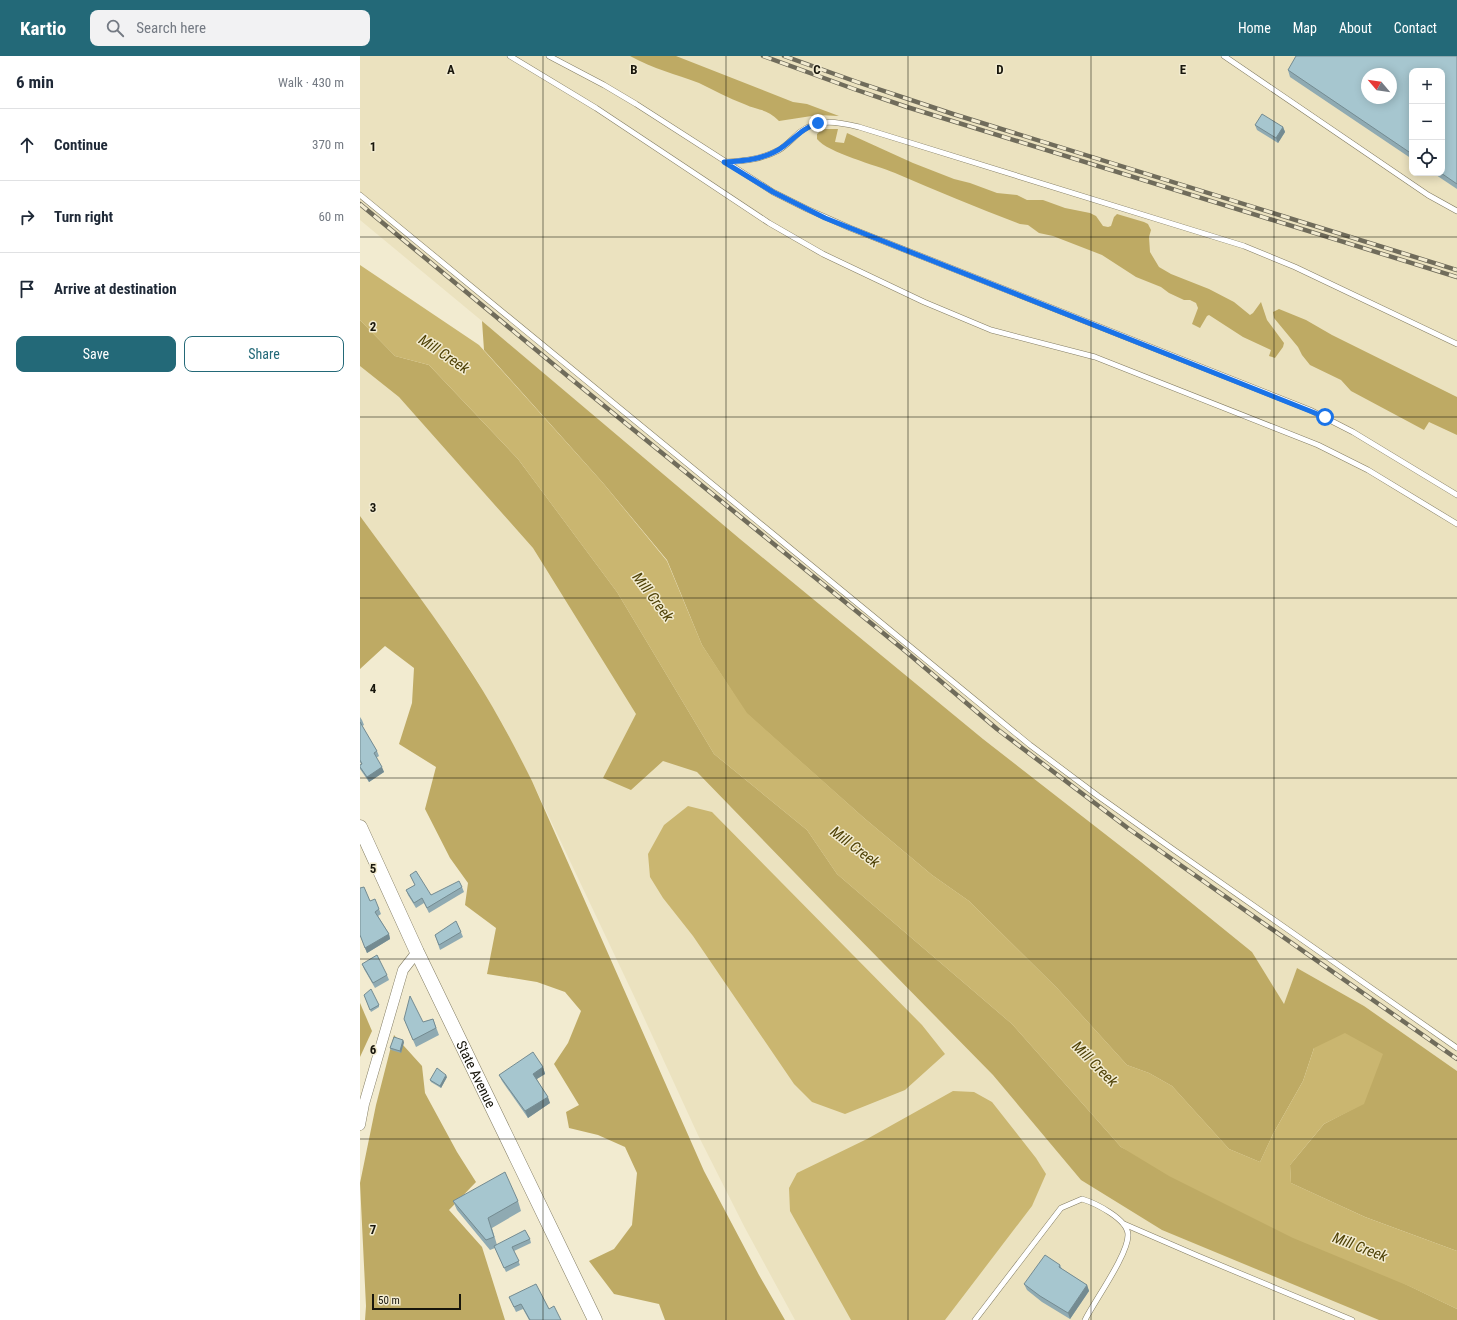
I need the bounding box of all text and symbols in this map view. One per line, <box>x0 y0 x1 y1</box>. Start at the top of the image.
search box <box>90 10 370 46</box>
text: Kartio <box>20 17 66 40</box>
icon: search <box>104 17 126 39</box>
text: Search here <box>136 19 206 37</box>
text: Home <box>1238 20 1271 36</box>
text: Map <box>1293 20 1317 36</box>
text: About <box>1339 20 1372 36</box>
text: Contact <box>1394 20 1437 36</box>
text: A <box>447 62 455 77</box>
text: B <box>630 62 638 77</box>
text: C <box>813 62 821 77</box>
text: D <box>996 62 1004 77</box>
text: E <box>1180 62 1187 77</box>
north arrow <box>1361 68 1397 104</box>
map controls <box>1409 68 1445 176</box>
button: + <box>1409 68 1445 104</box>
text: 6 min <box>16 72 54 92</box>
text: Walk · 430 m <box>278 75 344 90</box>
button: − <box>1409 104 1445 140</box>
route end <box>809 114 827 132</box>
icon: ahead <box>16 134 38 156</box>
text: Continue <box>54 136 108 154</box>
text: 370 m <box>312 137 344 152</box>
text: 1 <box>370 139 376 154</box>
button: locate <box>1409 140 1445 176</box>
icon: right <box>16 206 38 228</box>
text: Turn right <box>54 208 113 226</box>
text: 60 m <box>318 209 344 224</box>
icon: arrive <box>16 278 38 300</box>
text: Arrive at destination <box>54 280 177 298</box>
text: 2 <box>370 319 377 334</box>
water label: Mill Creek <box>415 331 473 378</box>
button: Save <box>16 336 176 372</box>
button: Share <box>184 336 344 372</box>
route start <box>1316 408 1334 426</box>
text: 3 <box>370 500 376 515</box>
water label: Mill Creek <box>629 569 678 626</box>
text: 4 <box>370 681 377 696</box>
water label: Mill Creek <box>827 823 884 872</box>
text: 5 <box>370 861 377 876</box>
water label: Mill Creek <box>1068 1037 1122 1091</box>
street label: State Avenue <box>453 1038 499 1111</box>
text: 6 <box>370 1042 377 1057</box>
text: 7 <box>370 1222 377 1237</box>
water label: Mill Creek <box>1330 1228 1390 1266</box>
scale bar <box>372 1292 461 1311</box>
text: 50 m <box>378 1294 400 1307</box>

